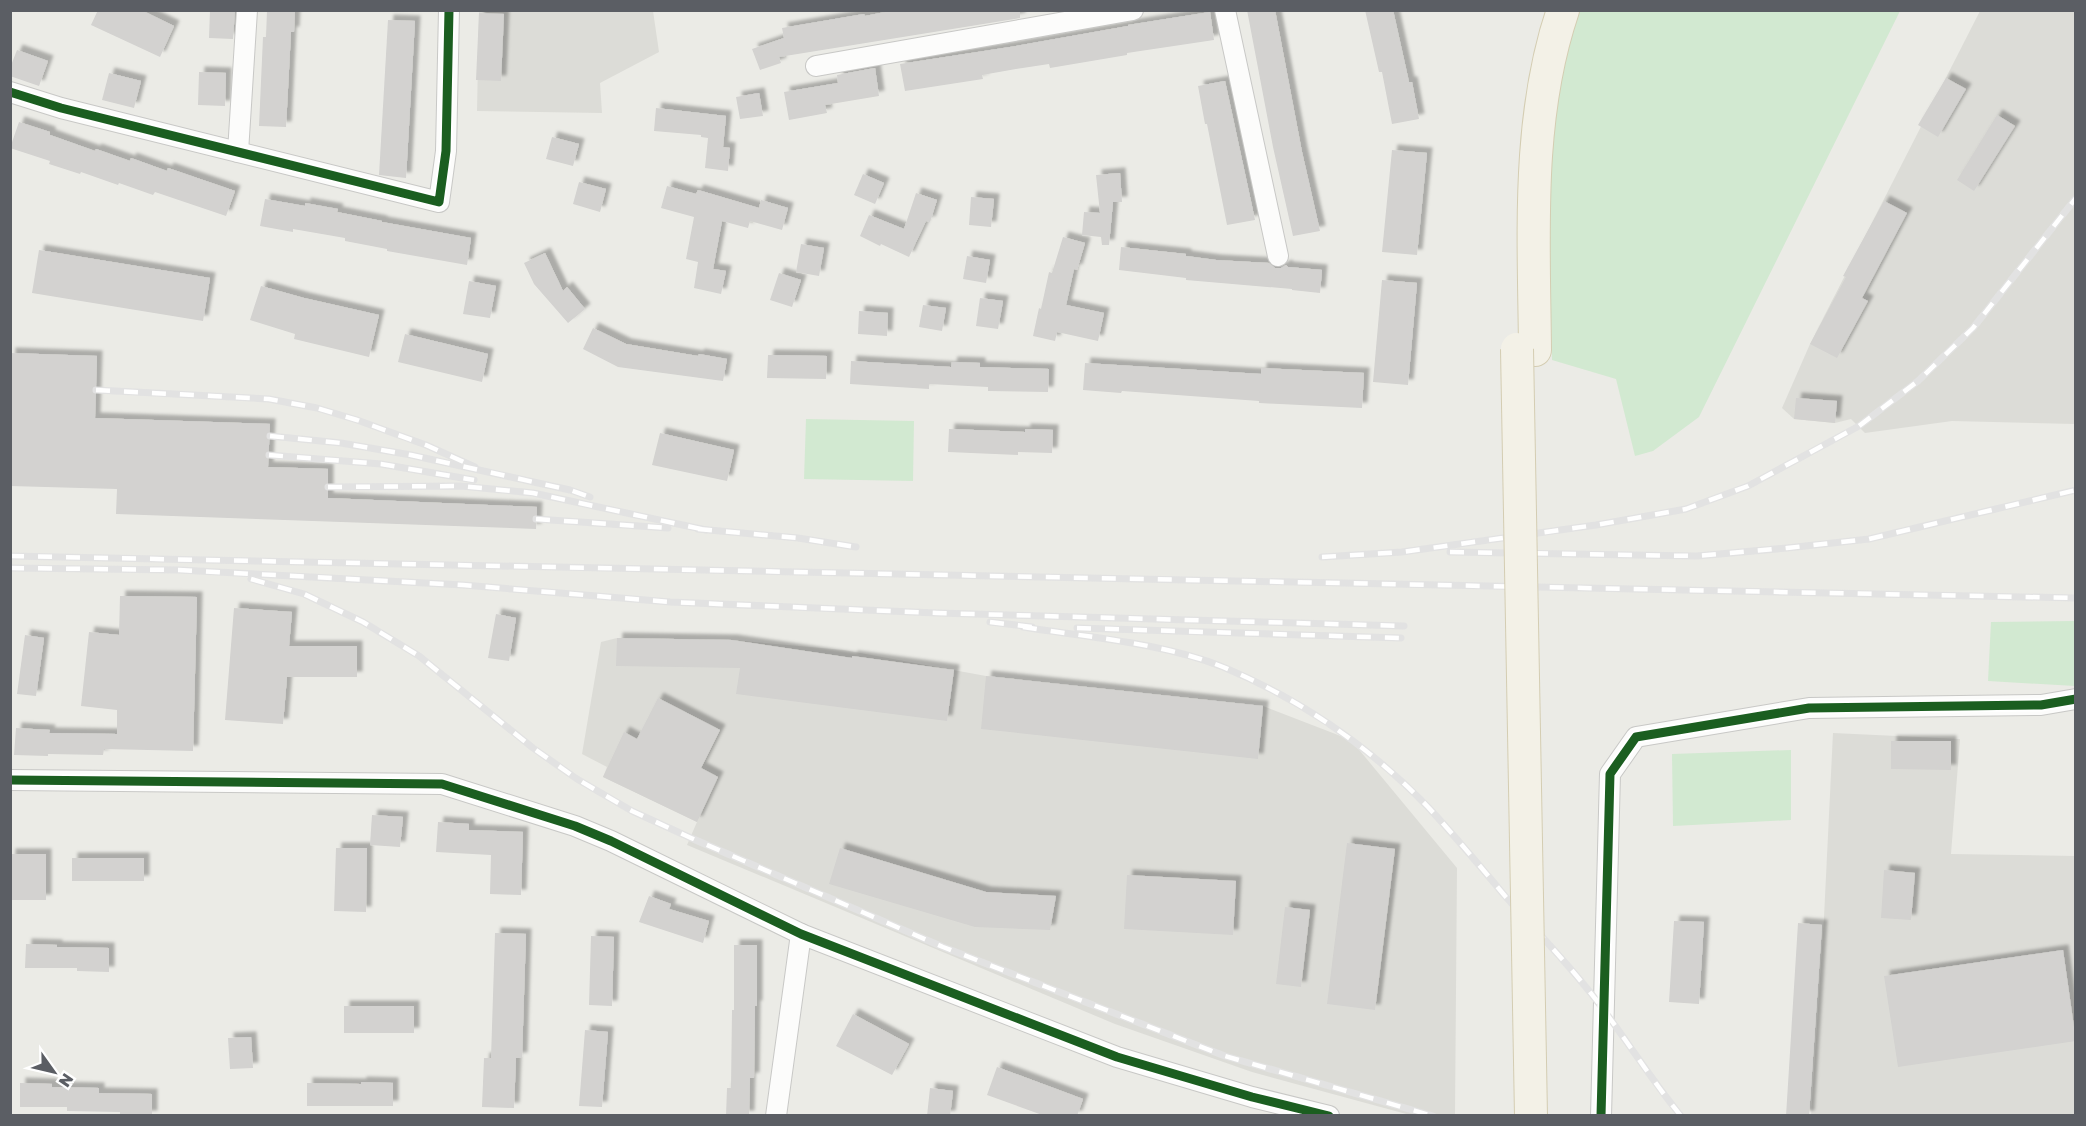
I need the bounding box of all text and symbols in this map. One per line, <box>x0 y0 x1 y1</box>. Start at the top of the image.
north arrow <box>24 1042 84 1102</box>
text: N <box>55 1070 78 1091</box>

